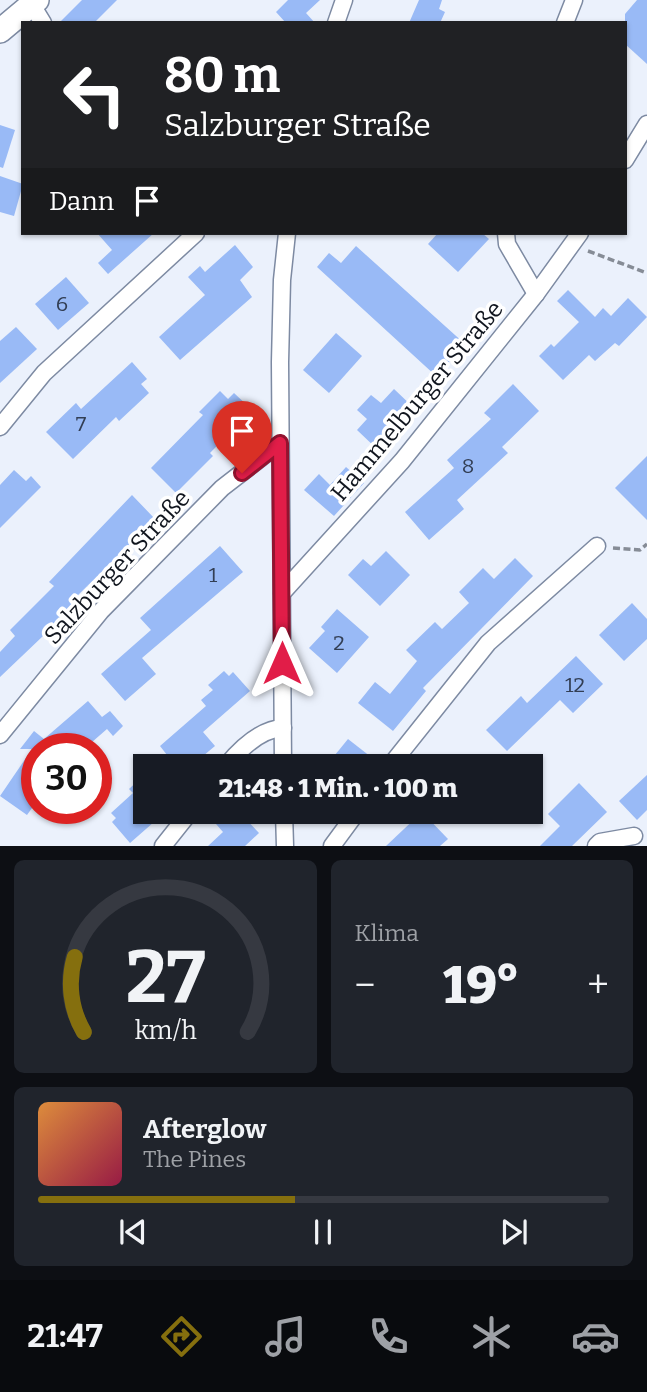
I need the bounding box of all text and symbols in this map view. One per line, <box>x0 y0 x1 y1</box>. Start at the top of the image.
text: 80 m <box>164 46 280 105</box>
icon: left <box>49 49 140 140</box>
text: Salzburger Straße <box>164 106 431 144</box>
icon: arrive <box>128 182 166 220</box>
text: Dann <box>49 186 114 217</box>
house number: 6 <box>56 291 68 317</box>
street label: Hammelburger Straße <box>325 295 509 507</box>
pin <box>212 401 272 473</box>
house number: 7 <box>76 411 87 437</box>
icon: arrive <box>223 412 261 450</box>
house number: 8 <box>462 453 474 479</box>
street label: Salzburger Straße <box>39 484 195 650</box>
house number: 1 <box>209 562 218 588</box>
position arrow <box>245 626 319 700</box>
house number: 2 <box>333 630 345 656</box>
house number: 12 <box>565 672 585 698</box>
speed limit sign: 30 <box>21 733 112 824</box>
text: 21:48 · 1 Min. · 100 m <box>218 773 458 804</box>
text: Klima <box>355 919 419 947</box>
text: 27 <box>125 935 205 1022</box>
text: 19° <box>443 954 520 1017</box>
text: − <box>355 962 375 1008</box>
text: + <box>587 962 609 1008</box>
text: km/h <box>134 1016 197 1046</box>
text: Afterglow <box>143 1114 266 1145</box>
text: The Pines <box>143 1145 246 1173</box>
icon: previous <box>114 1213 152 1251</box>
icon: pause <box>304 1213 342 1251</box>
icon: next <box>495 1213 533 1251</box>
icon: directions <box>157 1312 206 1361</box>
icon: music <box>261 1312 310 1361</box>
icon: phone <box>364 1312 413 1361</box>
icon: climate <box>467 1312 516 1361</box>
icon: car <box>571 1312 620 1361</box>
text: 21:47 <box>27 1317 103 1355</box>

